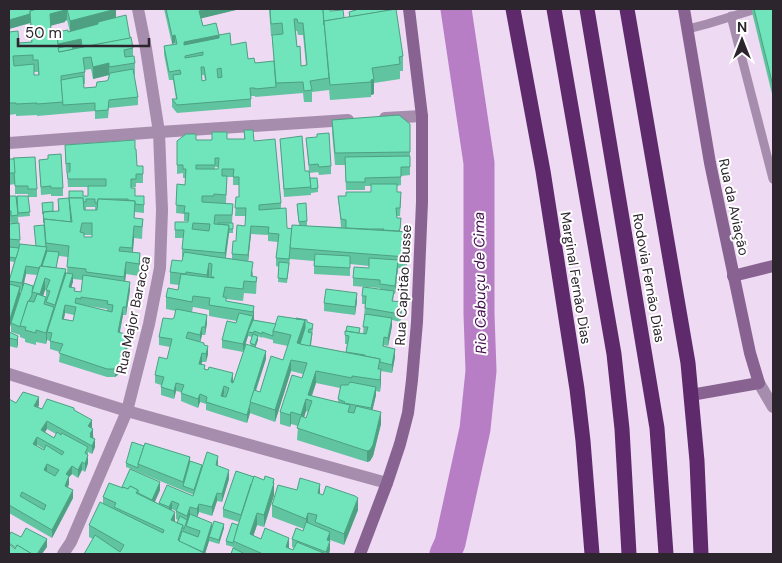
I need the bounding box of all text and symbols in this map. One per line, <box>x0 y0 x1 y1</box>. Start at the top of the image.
scale bar <box>18 15 149 47</box>
north arrow <box>717 15 767 65</box>
text: N <box>737 18 747 36</box>
text: 50 m <box>25 23 62 43</box>
street label: Rua da Aviação <box>715 157 753 257</box>
street label: Marginal Fernão Dias <box>557 211 595 345</box>
water label: Rio Cabuçu de Cima <box>469 212 491 354</box>
street label: Rodovia Fernão Dias <box>629 212 669 344</box>
street label: Rua Capitão Busse <box>391 224 415 346</box>
street label: Rua Major Baracca <box>112 254 154 376</box>

